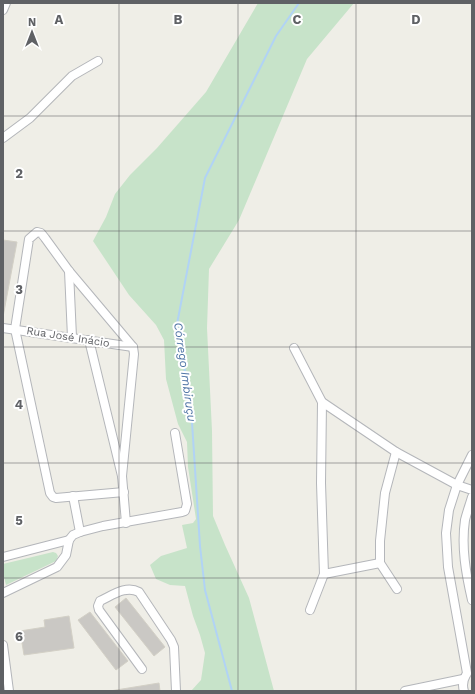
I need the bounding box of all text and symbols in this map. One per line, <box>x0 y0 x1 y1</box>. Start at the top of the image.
north arrow <box>12 12 52 52</box>
text: A <box>55 12 64 27</box>
text: B <box>174 12 183 27</box>
text: C <box>293 12 302 27</box>
text: D <box>411 12 421 27</box>
text: N <box>28 16 36 29</box>
text: 2 <box>15 166 23 181</box>
text: 3 <box>15 282 23 297</box>
water label: Córrego Imbiruçu <box>171 321 199 423</box>
street label: Rua José Inácio <box>26 324 110 350</box>
text: 4 <box>15 397 24 412</box>
text: 5 <box>15 513 23 528</box>
text: 6 <box>15 629 23 644</box>

